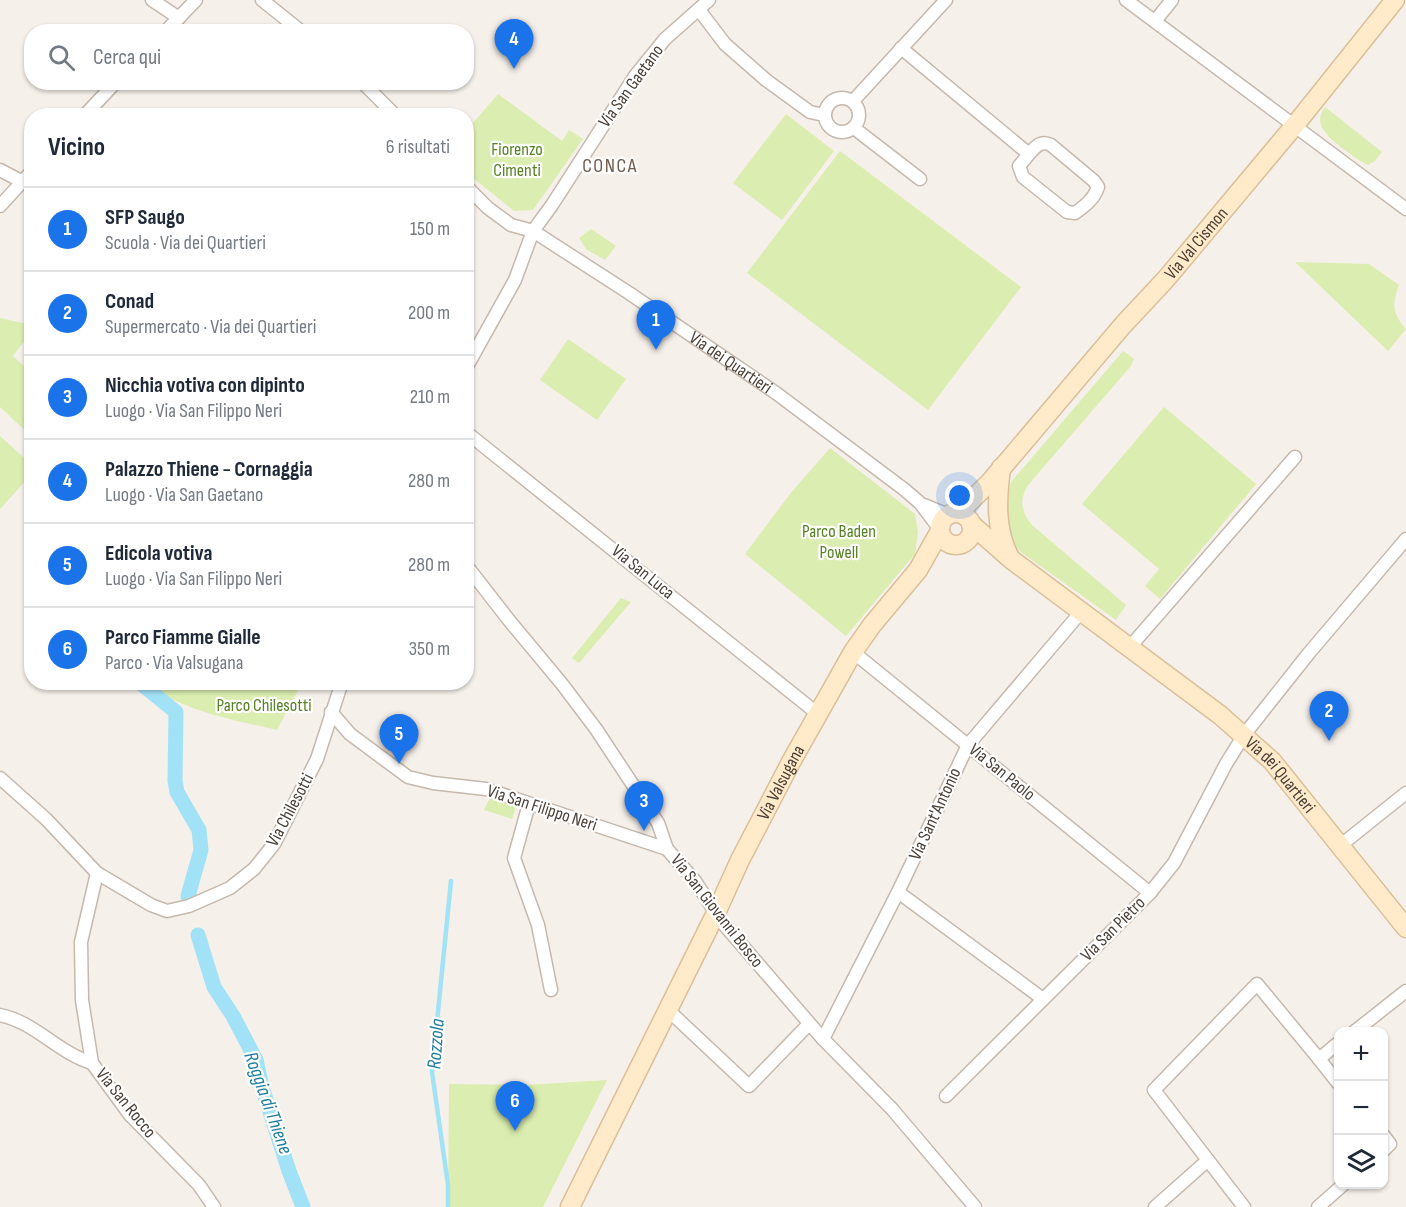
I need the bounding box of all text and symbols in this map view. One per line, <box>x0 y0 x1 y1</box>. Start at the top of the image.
pin: 4 <box>494 20 534 69</box>
search box <box>24 24 474 90</box>
icon: search <box>45 41 78 74</box>
street label: Via San Gaetano <box>594 41 668 131</box>
text: Cerca qui <box>93 44 161 71</box>
text: Vicino <box>48 132 105 163</box>
text: 6 risultati <box>386 135 450 159</box>
park label: Fiorenzo Cimenti <box>491 139 543 181</box>
district label: CONCA <box>582 154 638 178</box>
street label: Via Val Cismon <box>1160 203 1232 283</box>
text: SFP Saugo <box>105 204 185 231</box>
text: 1 <box>64 217 71 241</box>
text: 150 m <box>410 217 450 241</box>
text: Scuola · Via dei Quartieri <box>105 231 266 255</box>
text: Conad <box>105 288 154 315</box>
pin: 1 <box>636 300 676 350</box>
text: 2 <box>63 301 72 325</box>
text: 200 m <box>408 301 450 325</box>
text: Supermercato · Via dei Quartieri <box>105 315 316 339</box>
street label: Via dei Quartieri <box>685 327 776 398</box>
text: Nicchia votiva con dipinto <box>105 372 305 399</box>
text: 3 <box>63 385 72 409</box>
text: 210 m <box>410 385 450 409</box>
text: Luogo · Via San Filippo Neri <box>105 399 282 423</box>
text: Palazzo Thiene - Cornaggia <box>105 456 313 483</box>
text: 4 <box>63 469 72 493</box>
text: 280 m <box>408 469 450 493</box>
your location <box>945 481 974 510</box>
text: Luogo · Via San Gaetano <box>105 483 263 507</box>
park label: Parco Baden Powell <box>802 521 876 563</box>
text: Edicola votiva <box>105 540 212 567</box>
street label: Via San Luca <box>607 540 679 604</box>
text: 5 <box>63 553 72 577</box>
text: 280 m <box>408 553 450 577</box>
text: Luogo · Via San Filippo Neri <box>105 567 282 591</box>
text: Parco Fiamme Gialle <box>105 624 261 651</box>
text: 6 <box>63 637 72 661</box>
text: 350 m <box>409 637 450 661</box>
text: Parco · Via Valsugana <box>105 651 243 675</box>
pin: 2 <box>1310 692 1348 741</box>
park label: Parco Chilesotti <box>216 695 312 716</box>
pin: 5 <box>380 714 418 764</box>
street label: Via dei Quartieri <box>1241 732 1320 817</box>
street label: Via San Paolo <box>965 739 1039 805</box>
street label: Via Valsugana <box>752 741 809 823</box>
street label: Via Sant'Antonio <box>905 765 965 863</box>
street label: Via Chilesotti <box>262 770 318 850</box>
street label: Via San Filippo Neri <box>484 780 600 836</box>
pin: 3 <box>624 782 664 831</box>
street label: Via San Giovanni Bosco <box>666 850 768 972</box>
street label: Via San Pietro <box>1076 892 1150 966</box>
water label: Rozzola <box>422 1018 450 1070</box>
map controls <box>1334 1027 1388 1189</box>
button: + <box>1334 1027 1388 1081</box>
water label: Roggia di Thiene <box>238 1049 298 1157</box>
street label: Via San Rocco <box>91 1064 161 1142</box>
button: − <box>1334 1081 1388 1135</box>
pin: 6 <box>496 1082 534 1131</box>
button: layers <box>1334 1135 1388 1189</box>

